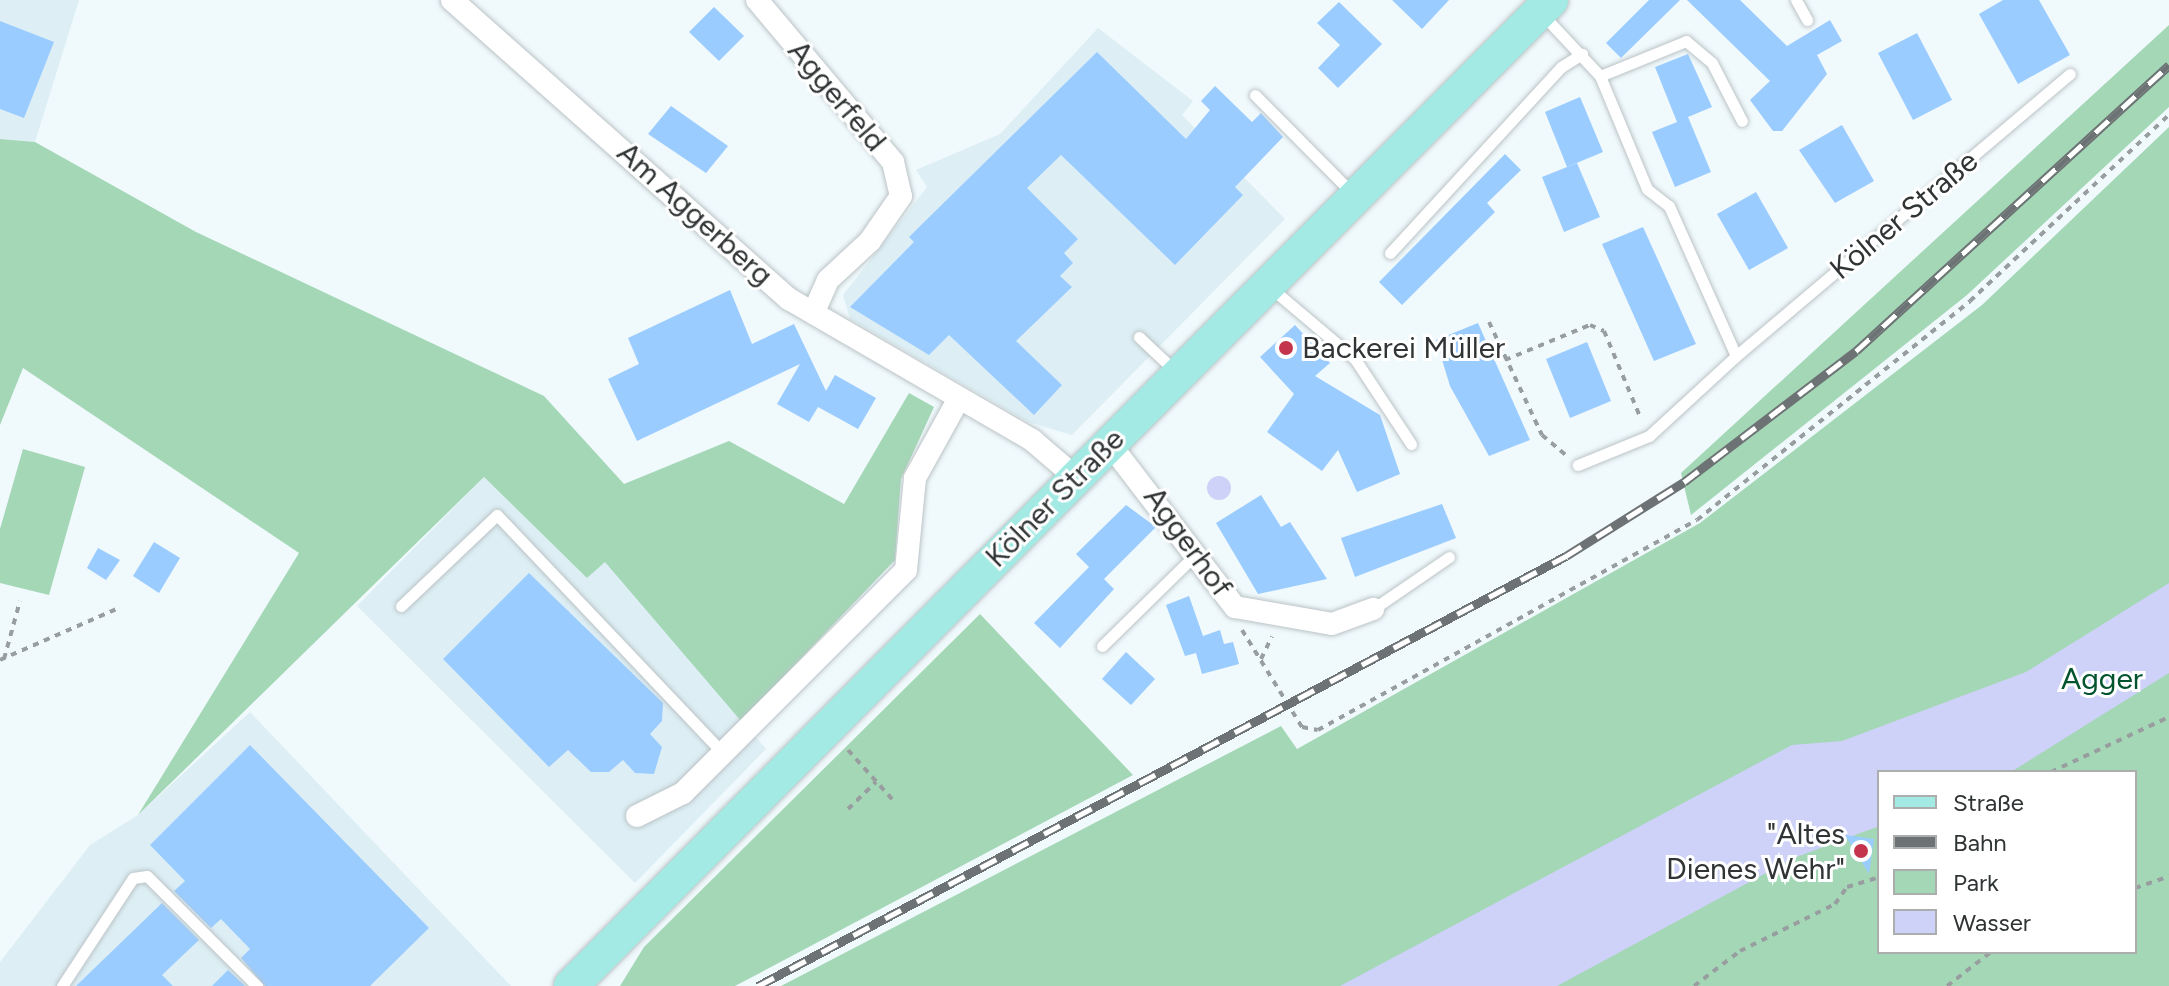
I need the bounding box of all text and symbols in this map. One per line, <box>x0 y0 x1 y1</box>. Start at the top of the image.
street label: Aggerfeld <box>780 33 894 159</box>
street label: Am Aggerberg <box>610 135 780 293</box>
street label: Kölner Straße <box>1823 143 1985 287</box>
place label: Backerei Müller <box>1302 330 1505 366</box>
marker: Backerei Müller <box>1277 339 1295 357</box>
street label: Kölner Straße <box>978 421 1132 575</box>
street label: Aggerhof <box>1136 480 1240 604</box>
park label: Agger <box>2061 661 2143 697</box>
legend <box>1877 770 2137 954</box>
text: Straße <box>1953 788 2024 817</box>
place label: "Altes Dienes Wehr" <box>1666 816 1845 886</box>
text: Bahn <box>1953 828 2007 857</box>
marker: "Altes Dienes Wehr" <box>1852 842 1870 860</box>
text: Park <box>1953 868 1999 897</box>
text: Wasser <box>1953 908 2031 937</box>

